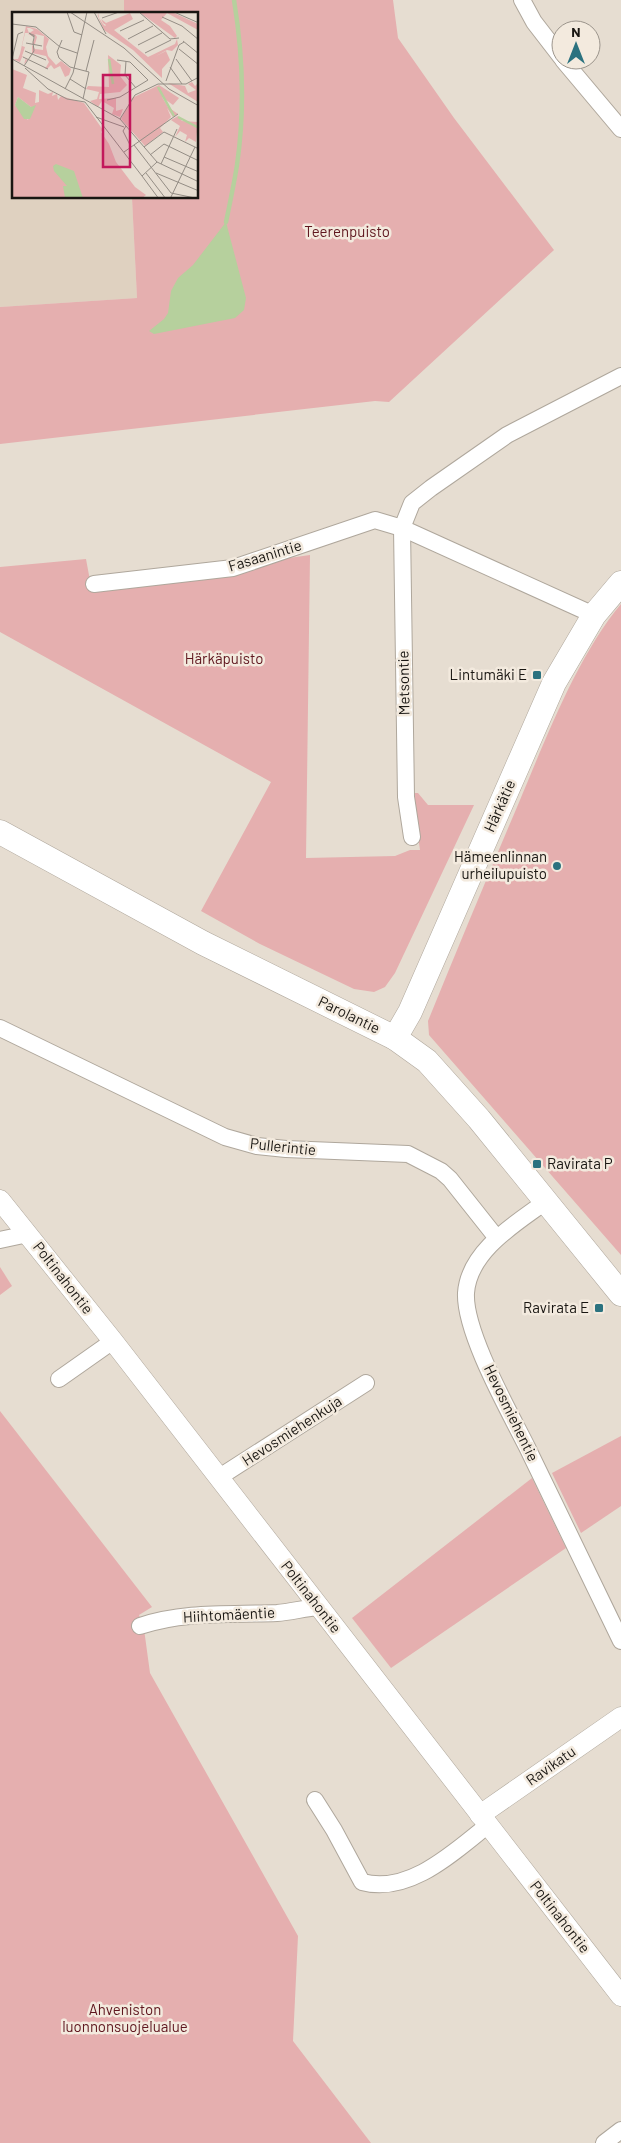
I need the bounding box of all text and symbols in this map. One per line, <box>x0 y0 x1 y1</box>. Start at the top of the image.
inset map <box>12 12 199 199</box>
north arrow <box>551 20 601 70</box>
text: N <box>571 23 581 40</box>
park label: Teerenpuisto <box>304 222 390 240</box>
street label: Fasaanintie <box>226 535 303 575</box>
park label: Härkäpuisto <box>185 649 263 667</box>
street label: Metsontie <box>393 650 413 716</box>
place label: Lintumäki E <box>450 665 527 683</box>
marker: Lintumäki E <box>531 669 543 681</box>
street label: Härkätie <box>480 777 519 834</box>
place label: Hämeenlinnan urheilupuisto <box>454 847 547 882</box>
marker: Hämeenlinnan urheilupuisto <box>551 860 563 872</box>
street label: Parolantie <box>316 991 383 1037</box>
street label: Pullerintie <box>249 1134 317 1158</box>
place label: Ravirata P <box>547 1154 613 1172</box>
marker: Ravirata P <box>531 1158 543 1170</box>
street label: Poltinahontie <box>30 1238 98 1317</box>
place label: Ravirata E <box>523 1298 589 1316</box>
marker: Ravirata E <box>593 1302 605 1314</box>
street label: Hevosmiehentie <box>481 1361 543 1464</box>
street label: Hevosmiehenkuja <box>238 1391 345 1469</box>
street label: Poltinahontie <box>278 1557 346 1636</box>
street label: Hiihtomäentie <box>182 1603 275 1625</box>
street label: Ravikatu <box>522 1742 579 1789</box>
street label: Poltinahontie <box>527 1877 595 1956</box>
park label: Ahveniston luonnonsuojelualue <box>62 2000 188 2035</box>

